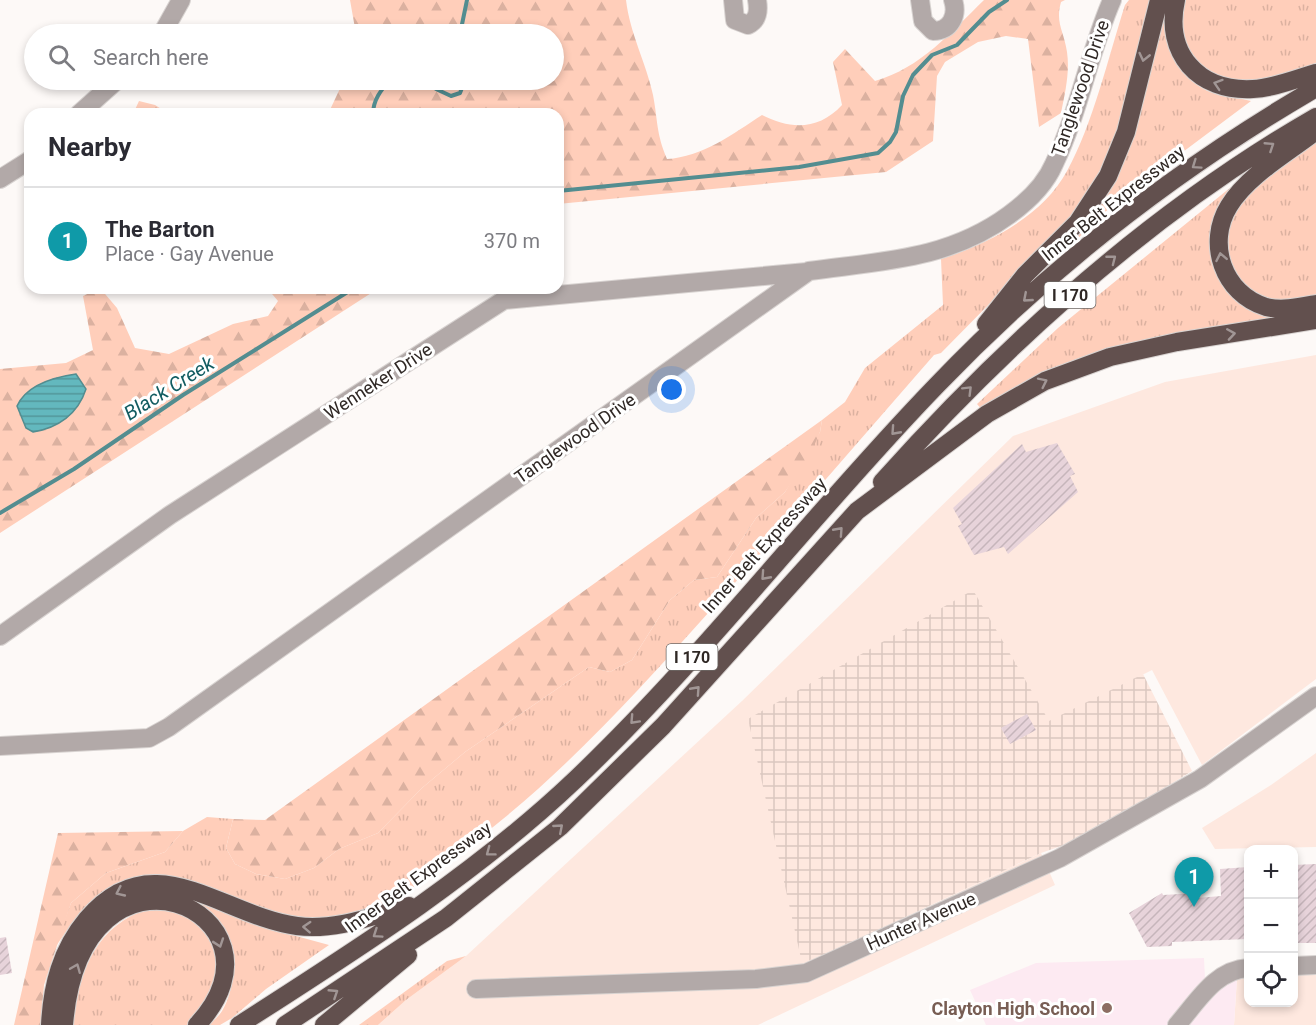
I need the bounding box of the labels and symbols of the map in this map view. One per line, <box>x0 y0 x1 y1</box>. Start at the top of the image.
street label: Tanglewood Drive <box>1047 17 1113 159</box>
one-way arrow <box>1139 51 1152 61</box>
one-way arrow <box>1213 79 1224 91</box>
street label: Inner Belt Expressway <box>1037 140 1189 265</box>
one-way arrow <box>1264 142 1275 153</box>
one-way arrow <box>1192 158 1203 169</box>
one-way arrow <box>1215 252 1228 262</box>
one-way arrow <box>1105 256 1116 267</box>
road number: I 170 <box>1044 282 1096 308</box>
one-way arrow <box>1023 291 1033 302</box>
one-way arrow <box>1226 328 1236 340</box>
street label: Wenneker Drive <box>320 338 436 424</box>
water label: Black Creek <box>120 350 219 425</box>
your location <box>657 375 686 404</box>
one-way arrow <box>1037 378 1048 389</box>
one-way arrow <box>960 387 971 398</box>
street label: Tanglewood Drive <box>511 388 639 488</box>
one-way arrow <box>891 423 902 434</box>
street label: Inner Belt Expressway <box>698 472 831 617</box>
one-way arrow <box>832 527 843 538</box>
one-way arrow <box>761 569 772 580</box>
road number: I 170 <box>666 644 718 670</box>
one-way arrow <box>689 686 700 697</box>
one-way arrow <box>630 713 641 724</box>
street label: Inner Belt Expressway <box>341 817 496 937</box>
one-way arrow <box>552 824 563 835</box>
one-way arrow <box>486 845 497 856</box>
pin: 1 <box>1174 858 1214 907</box>
one-way arrow <box>116 884 127 896</box>
street label: Hunter Avenue <box>863 887 979 955</box>
one-way arrow <box>302 920 311 933</box>
one-way arrow <box>372 927 383 938</box>
one-way arrow <box>211 937 224 948</box>
one-way arrow <box>69 964 81 975</box>
one-way arrow <box>327 989 338 1000</box>
place label: Clayton High School <box>931 998 1095 1019</box>
marker: Clayton High School <box>1100 1001 1114 1015</box>

